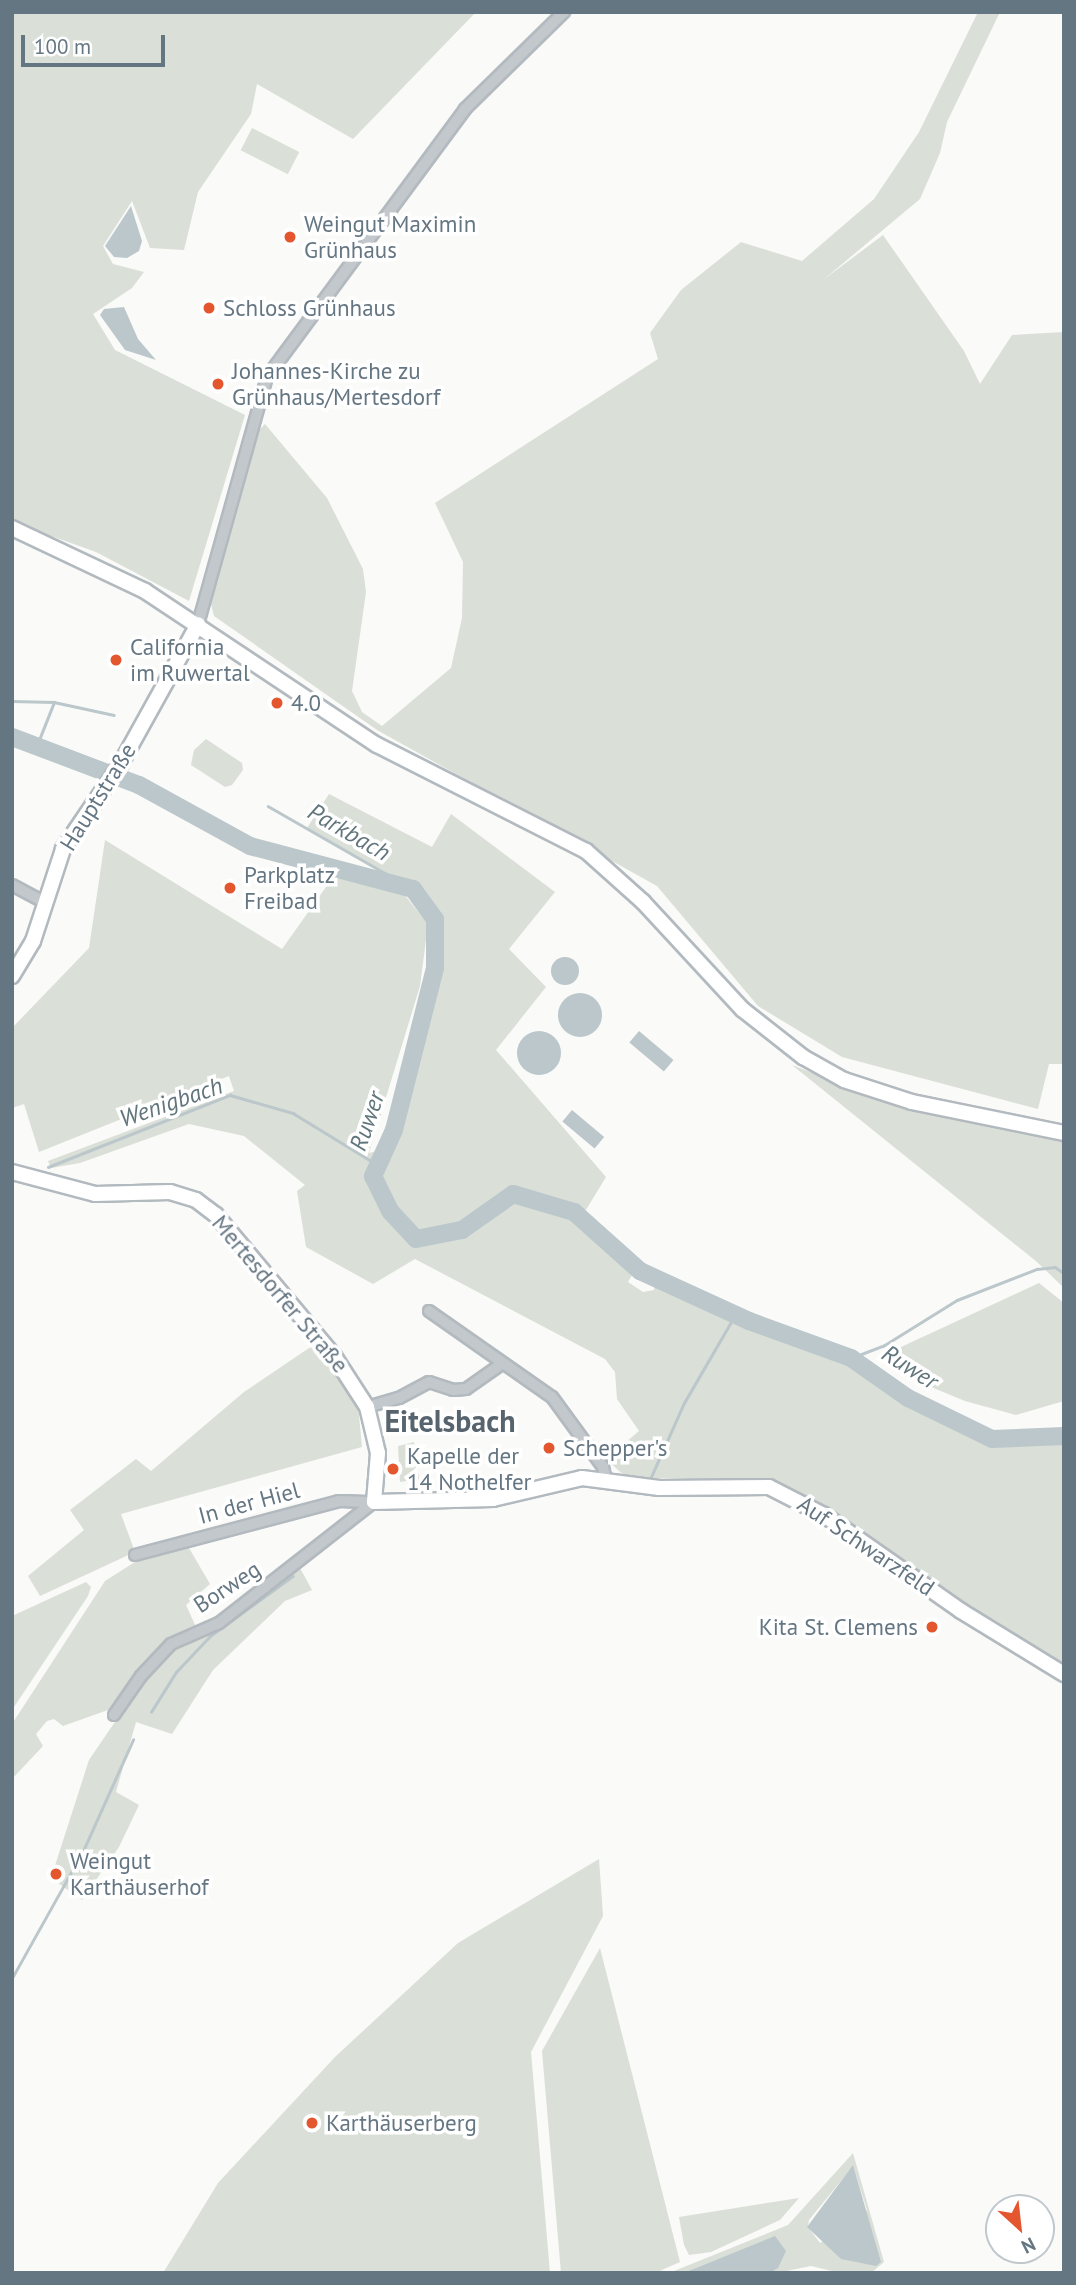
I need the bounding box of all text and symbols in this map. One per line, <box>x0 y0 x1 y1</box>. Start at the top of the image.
scale bar <box>24 21 168 65</box>
text: 100 m <box>34 33 91 60</box>
place label: Weingut Maximin Grünhaus <box>304 210 476 264</box>
marker: Weingut Maximin Grünhaus <box>282 229 298 245</box>
place label: Schloss Grünhaus <box>223 294 396 322</box>
marker: Schloss Grünhaus <box>201 300 217 316</box>
place label: Johannes-Kirche zu Grünhaus/Mertesdorf <box>232 357 440 411</box>
marker: Johannes-Kirche zu Grünhaus/Mertesdorf <box>210 376 226 392</box>
place label: California im Ruwertal <box>130 633 250 687</box>
marker: California im Ruwertal <box>108 652 124 668</box>
place label: 4.0 <box>291 689 321 717</box>
marker: 4.0 <box>269 695 285 711</box>
street label: Hauptstraße <box>54 738 142 856</box>
water label: Parkbach <box>303 797 395 867</box>
place label: Parkplatz Freibad <box>244 861 335 915</box>
marker: Parkplatz Freibad <box>222 880 238 896</box>
water label: Wenigbach <box>116 1071 226 1133</box>
water label: Ruwer <box>343 1088 391 1154</box>
street label: Mertesdorfer Straße <box>206 1210 354 1378</box>
water label: Ruwer <box>877 1339 943 1395</box>
district label: Eitelsbach <box>384 1403 516 1439</box>
place label: Schepper's <box>563 1434 668 1462</box>
marker: Schepper's <box>541 1440 557 1456</box>
place label: Kapelle der 14 Nothelfer <box>407 1442 531 1496</box>
marker: Kapelle der 14 Nothelfer <box>385 1461 401 1477</box>
street label: In der Hiel <box>195 1476 303 1530</box>
street label: Auf Schwarzfeld <box>792 1490 940 1602</box>
street label: Borweg <box>188 1555 266 1619</box>
place label: Kita St. Clemens <box>757 1613 918 1641</box>
marker: Kita St. Clemens <box>924 1619 940 1635</box>
place label: Weingut Karthäuserhof <box>70 1847 209 1901</box>
marker: Weingut Karthäuserhof <box>48 1866 64 1882</box>
place label: Karthäuserberg <box>326 2109 477 2137</box>
marker: Karthäuserberg <box>304 2115 320 2131</box>
north arrow <box>985 2194 1055 2264</box>
text: N <box>1018 2232 1040 2259</box>

